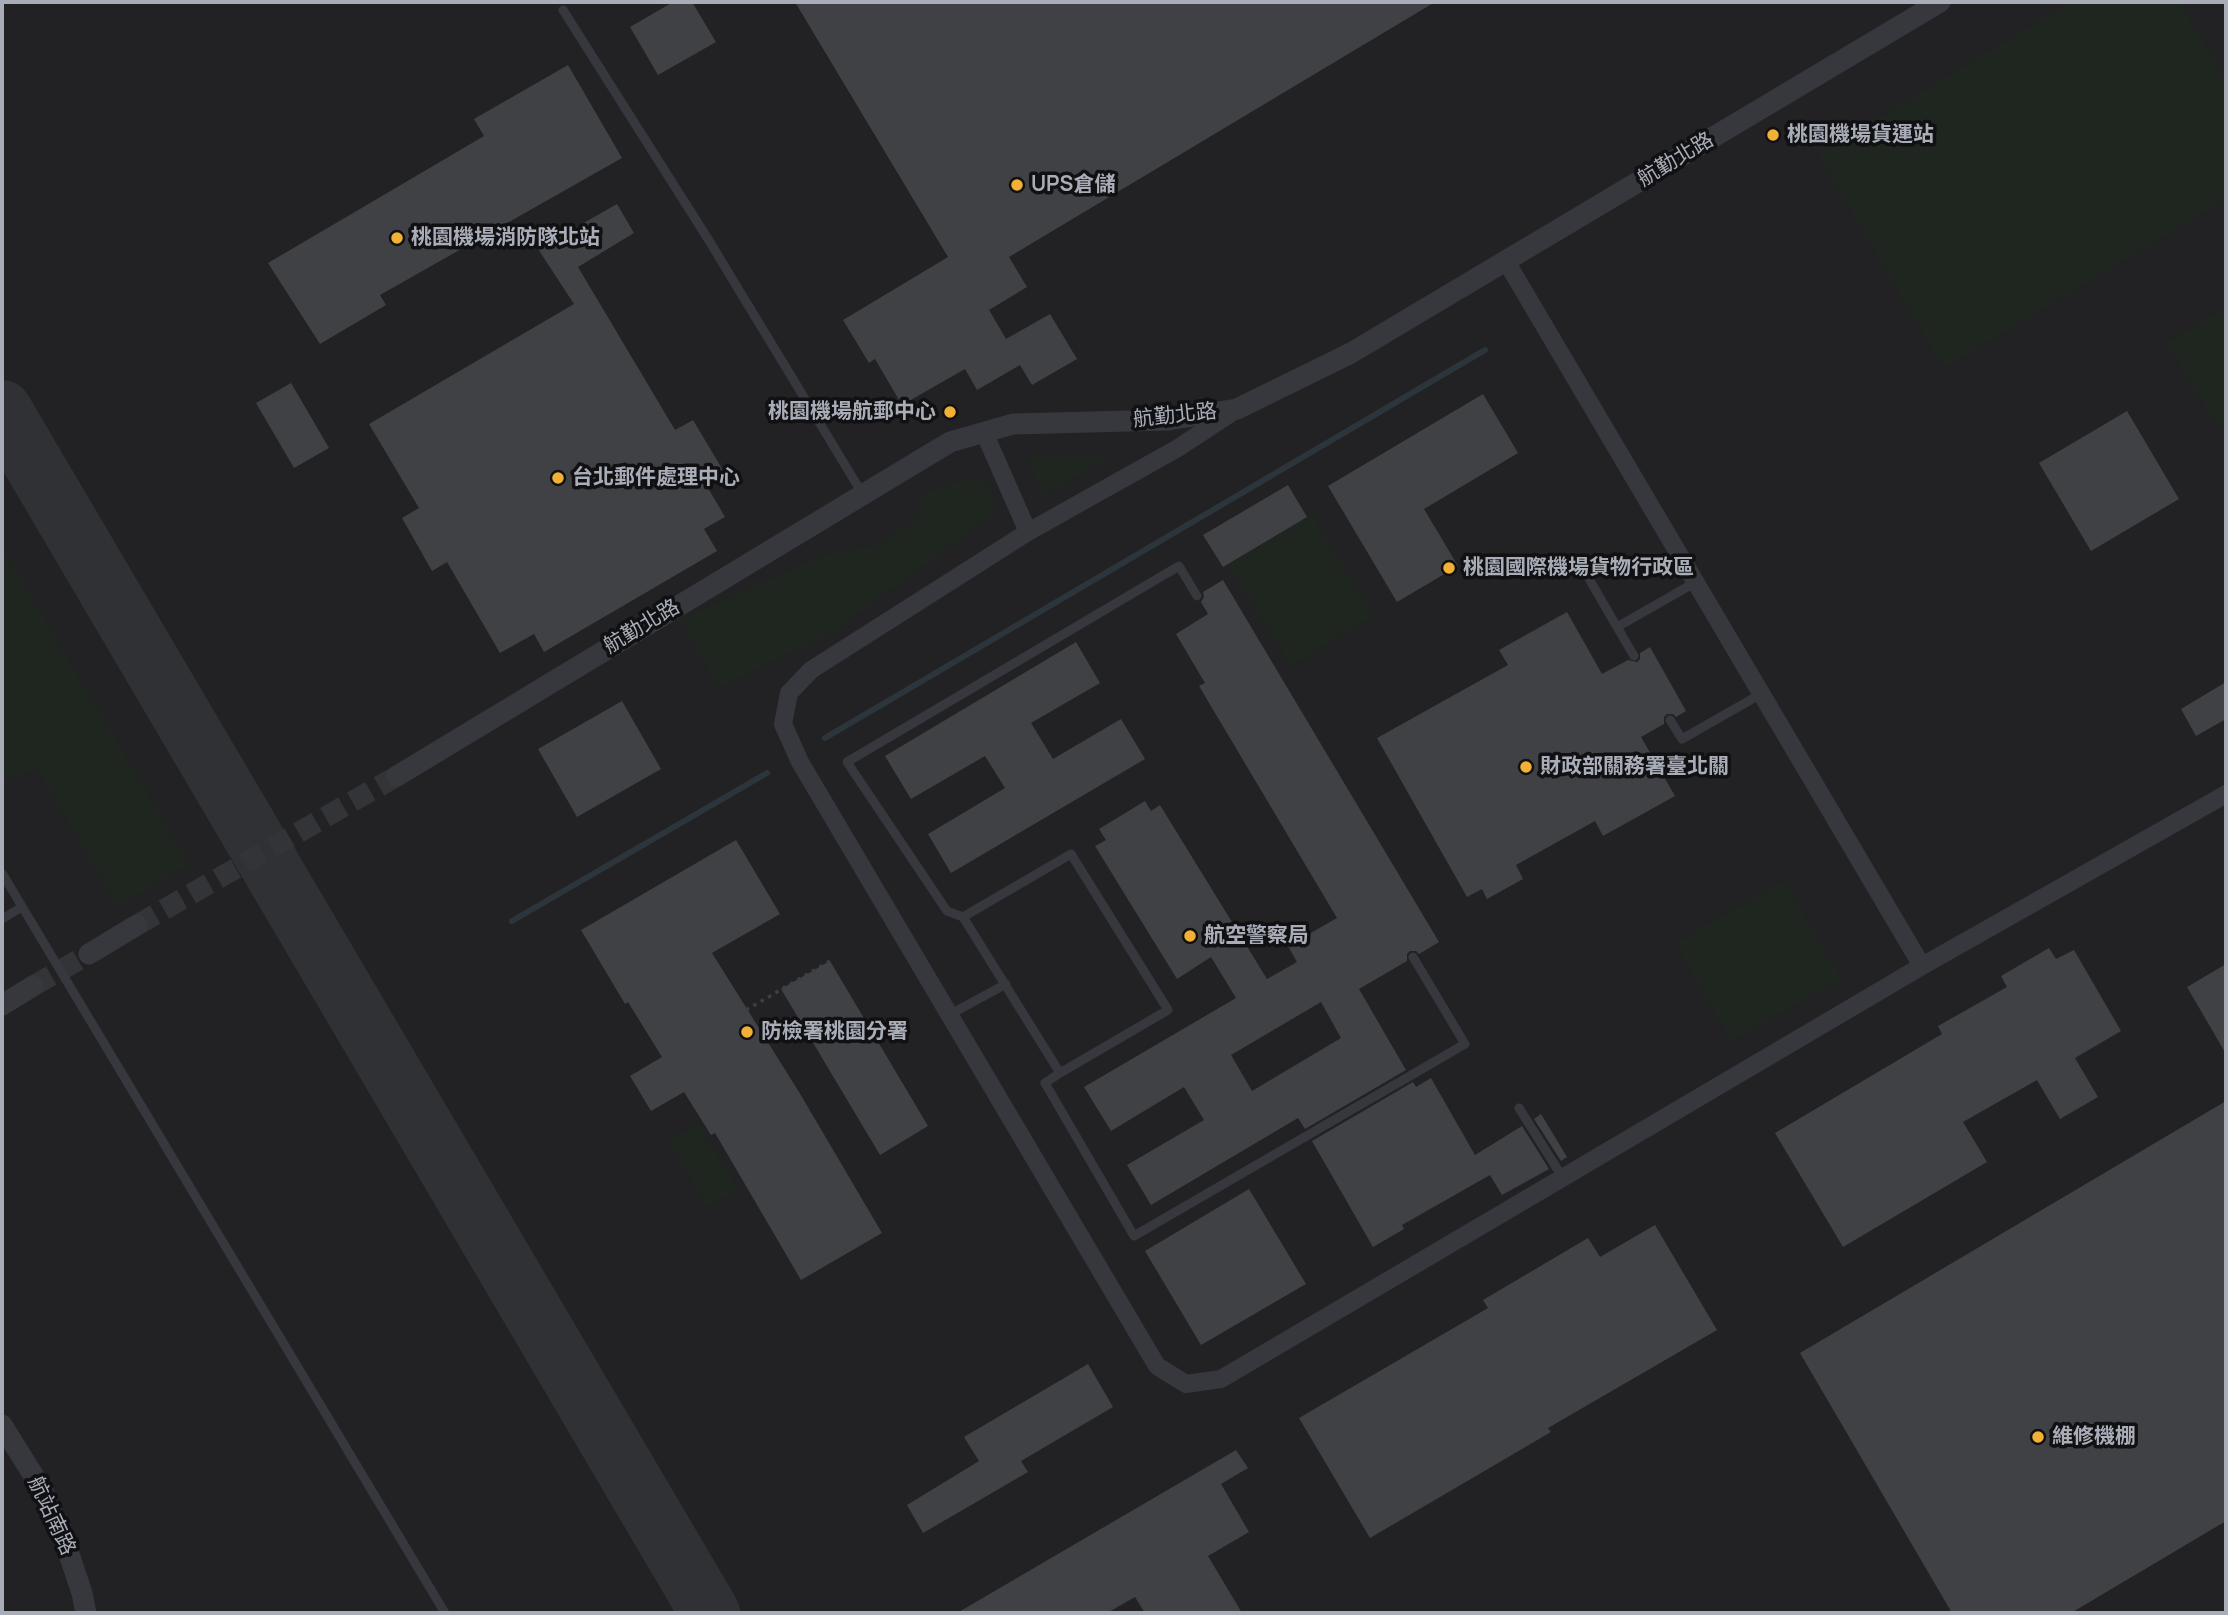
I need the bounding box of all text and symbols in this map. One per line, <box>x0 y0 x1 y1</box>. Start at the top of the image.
place label: 桃園機場貨運站 <box>1787 122 1934 148</box>
marker: 桃園機場貨運站 <box>1765 127 1781 143</box>
street label: 航勤北路 <box>1634 128 1718 192</box>
place label: UPS倉儲 <box>1031 172 1115 198</box>
marker: UPS倉儲 <box>1009 177 1025 193</box>
place label: 桃園機場消防隊北站 <box>411 225 600 251</box>
marker: 桃園機場消防隊北站 <box>389 230 405 246</box>
place label: 桃園機場航郵中心 <box>768 399 936 425</box>
street label: 航勤北路 <box>1132 399 1218 433</box>
marker: 桃園機場航郵中心 <box>942 404 958 420</box>
place label: 台北郵件處理中心 <box>572 465 740 491</box>
marker: 台北郵件處理中心 <box>550 470 566 486</box>
place label: 桃園國際機場貨物行政區 <box>1463 555 1694 581</box>
marker: 桃園國際機場貨物行政區 <box>1441 560 1457 576</box>
street label: 航勤北路 <box>600 595 684 659</box>
place label: 財政部關務署臺北關 <box>1540 754 1729 780</box>
marker: 財政部關務署臺北關 <box>1518 759 1534 775</box>
place label: 航空警察局 <box>1204 923 1309 949</box>
marker: 航空警察局 <box>1182 928 1198 944</box>
place label: 防檢署桃園分署 <box>761 1019 908 1045</box>
marker: 防檢署桃園分署 <box>739 1024 755 1040</box>
place label: 維修機棚 <box>2052 1424 2136 1450</box>
marker: 維修機棚 <box>2030 1429 2046 1445</box>
street label: 航站南路 <box>22 1473 80 1559</box>

